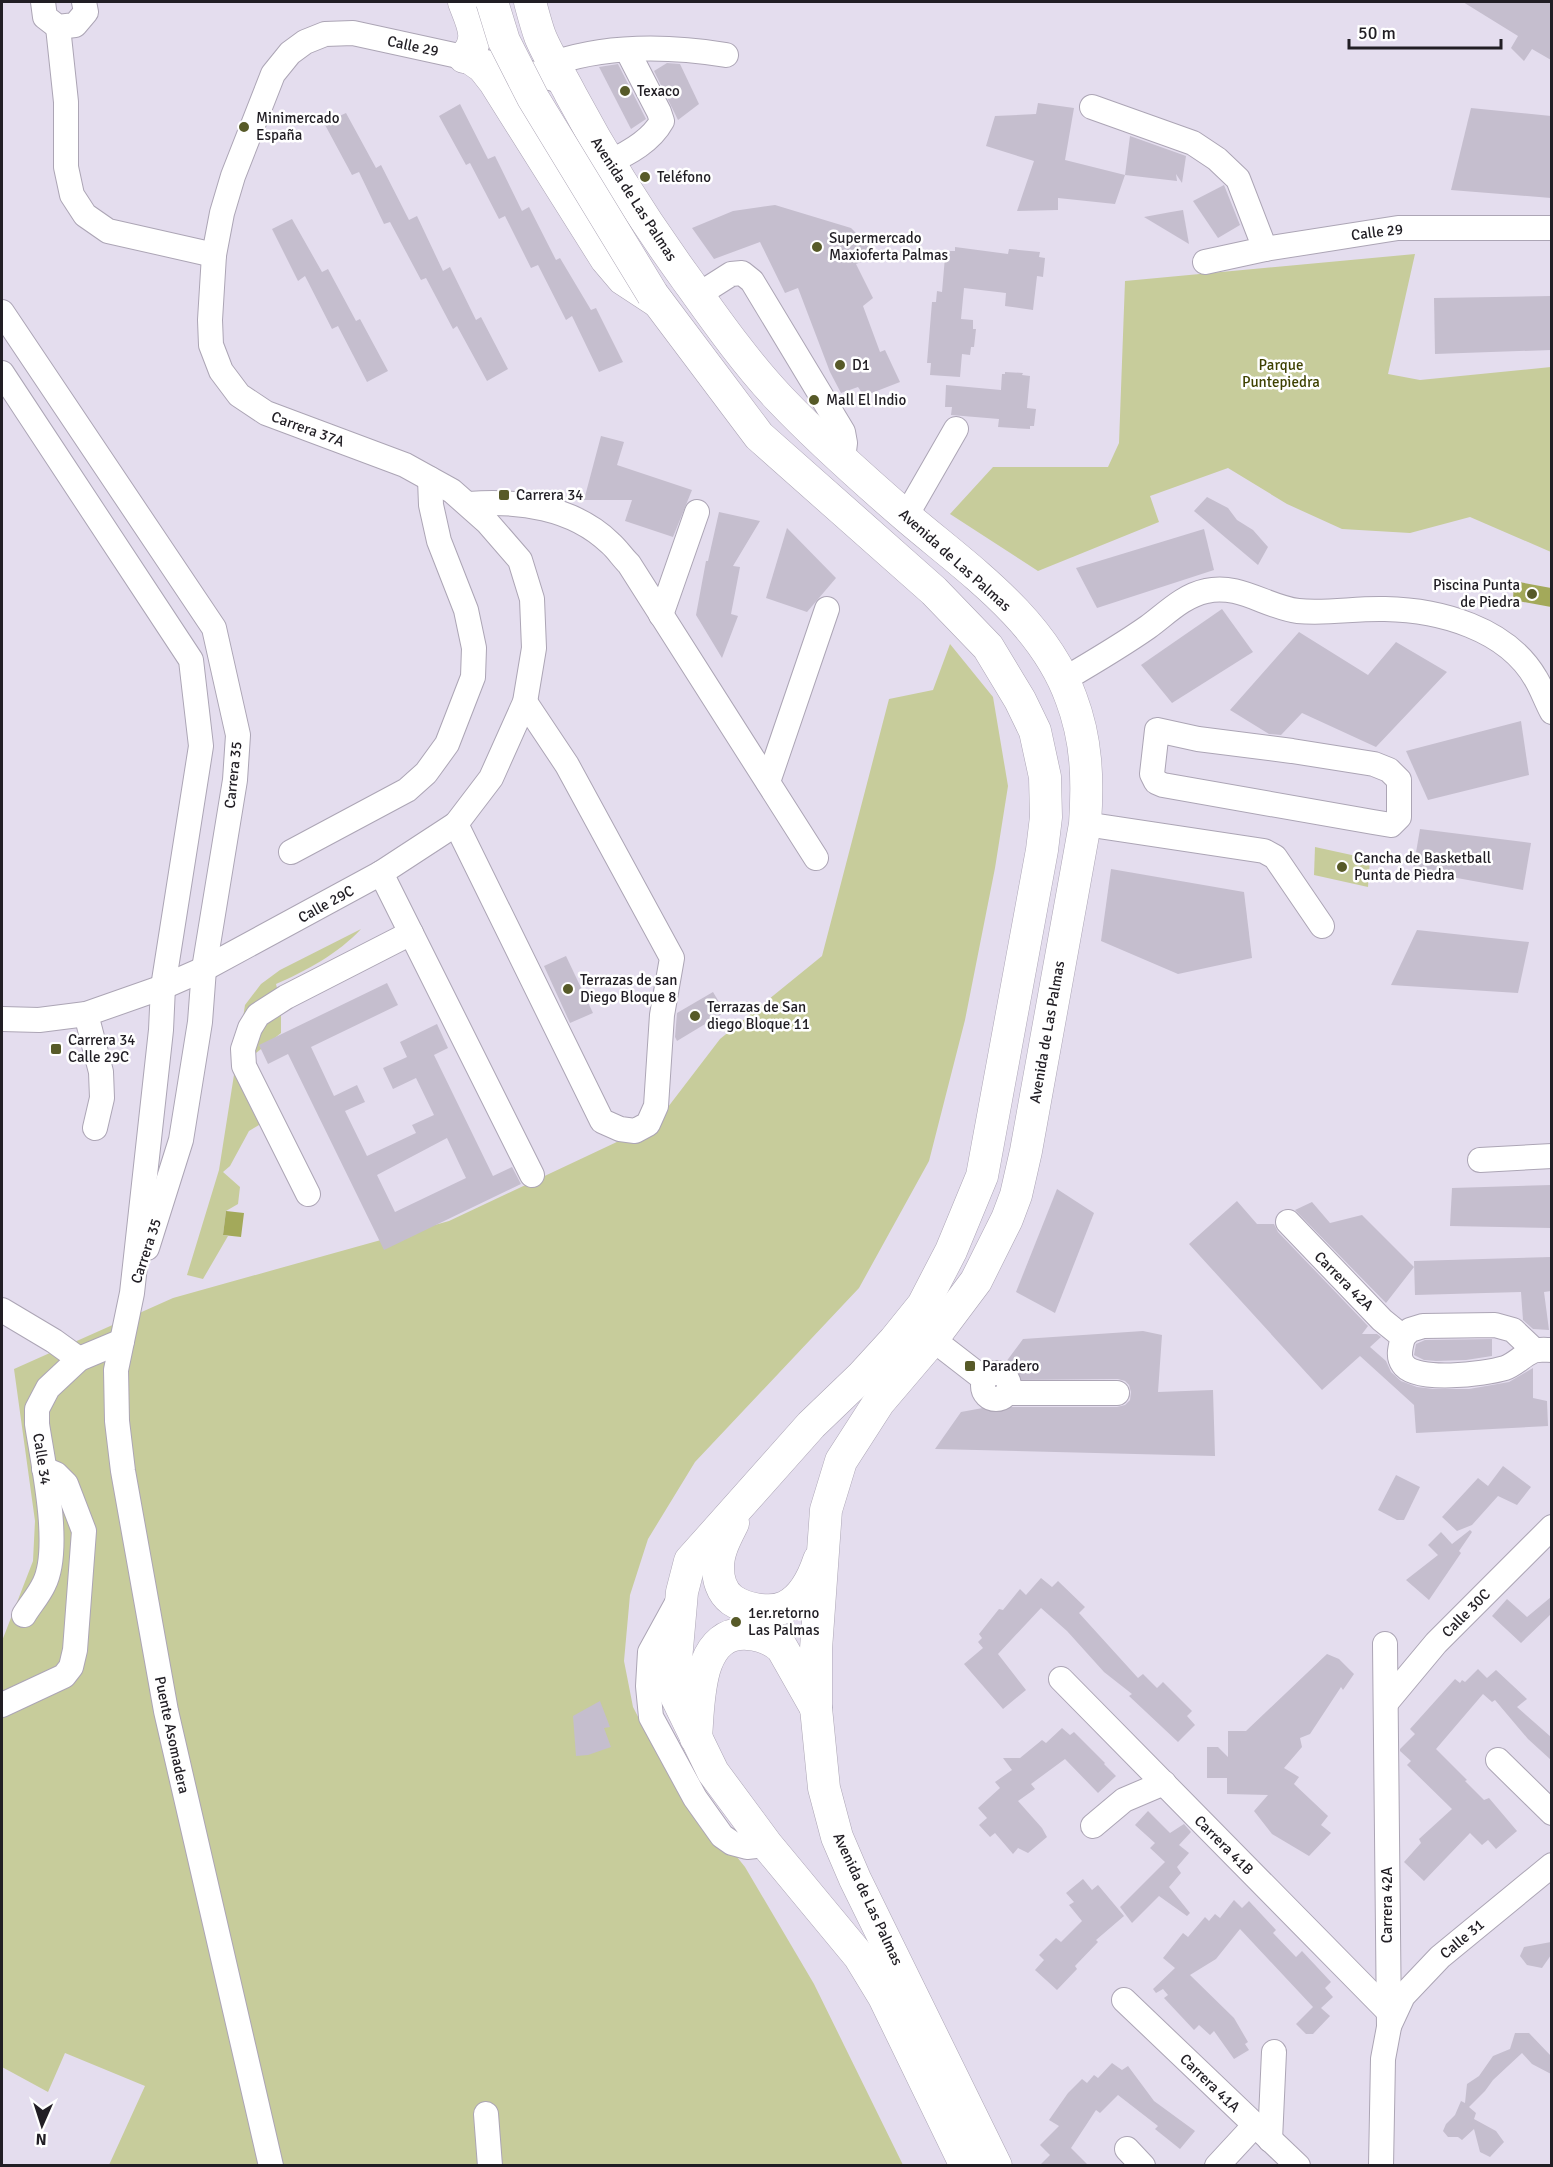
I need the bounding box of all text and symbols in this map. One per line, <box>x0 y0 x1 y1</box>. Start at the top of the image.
scale bar <box>1349 12 1500 50</box>
text: 50 m <box>1358 22 1396 44</box>
street label: Calle 29 <box>386 32 440 60</box>
place label: Texaco <box>637 82 680 100</box>
marker: Texaco <box>618 84 632 98</box>
place label: Minimercado España <box>256 109 340 144</box>
marker: Minimercado España <box>237 120 251 134</box>
street label: Avenida de Las Palmas <box>587 134 681 265</box>
place label: Teléfono <box>657 168 711 186</box>
marker: Teléfono <box>638 170 652 184</box>
street label: Calle 29 <box>1350 220 1404 244</box>
place label: Supermercado Maxioferta Palmas <box>829 229 949 264</box>
marker: Supermercado Maxioferta Palmas <box>810 240 824 254</box>
place label: D1 <box>852 356 870 374</box>
park label: Parque Puntepiedra <box>1242 356 1320 391</box>
marker: D1 <box>833 358 847 372</box>
place label: Mall El Indio <box>826 391 906 409</box>
marker: Mall El Indio <box>807 393 821 407</box>
street label: Carrera 37A <box>269 407 347 451</box>
place label: Carrera 34 <box>516 486 583 504</box>
marker: Carrera 34 <box>497 488 511 502</box>
street label: Avenida de Las Palmas <box>895 505 1015 615</box>
place label: Piscina Punta de Piedra <box>1433 576 1520 611</box>
marker: Piscina Punta de Piedra <box>1525 587 1539 601</box>
street label: Carrera 35 <box>221 741 245 809</box>
place label: Cancha de Basketball Punta de Piedra <box>1354 849 1491 884</box>
marker: Cancha de Basketball Punta de Piedra <box>1335 860 1349 874</box>
street label: Calle 29C <box>295 881 357 927</box>
street label: Avenida de Las Palmas <box>1026 959 1068 1105</box>
place label: Terrazas de san Diego Bloque 8 <box>580 971 677 1006</box>
marker: Terrazas de san Diego Bloque 8 <box>561 982 575 996</box>
place label: Terrazas de San diego Bloque 11 <box>707 998 810 1033</box>
marker: Terrazas de San diego Bloque 11 <box>688 1009 702 1023</box>
place label: Carrera 34 Calle 29C <box>68 1031 135 1066</box>
marker: Carrera 34 Calle 29C <box>49 1042 63 1056</box>
street label: Carrera 35 <box>127 1216 165 1286</box>
street label: Carrera 42A <box>1311 1248 1377 1314</box>
place label: Paradero <box>982 1357 1039 1375</box>
marker: Paradero <box>963 1359 977 1373</box>
street label: Calle 34 <box>29 1432 55 1486</box>
street label: Calle 30C <box>1438 1585 1494 1641</box>
place label: 1er.retorno Las Palmas <box>748 1604 820 1639</box>
marker: 1er.retorno Las Palmas <box>729 1615 743 1629</box>
street label: Puente Asomadera <box>151 1675 193 1795</box>
street label: Carrera 41B <box>1191 1812 1257 1878</box>
street label: Avenida de Las Palmas <box>829 1830 907 1969</box>
street label: Carrera 42A <box>1378 1867 1396 1943</box>
street label: Calle 31 <box>1436 1915 1488 1963</box>
street label: Carrera 41A <box>1176 2050 1244 2116</box>
north arrow <box>12 2095 72 2155</box>
text: N <box>35 2129 47 2149</box>

